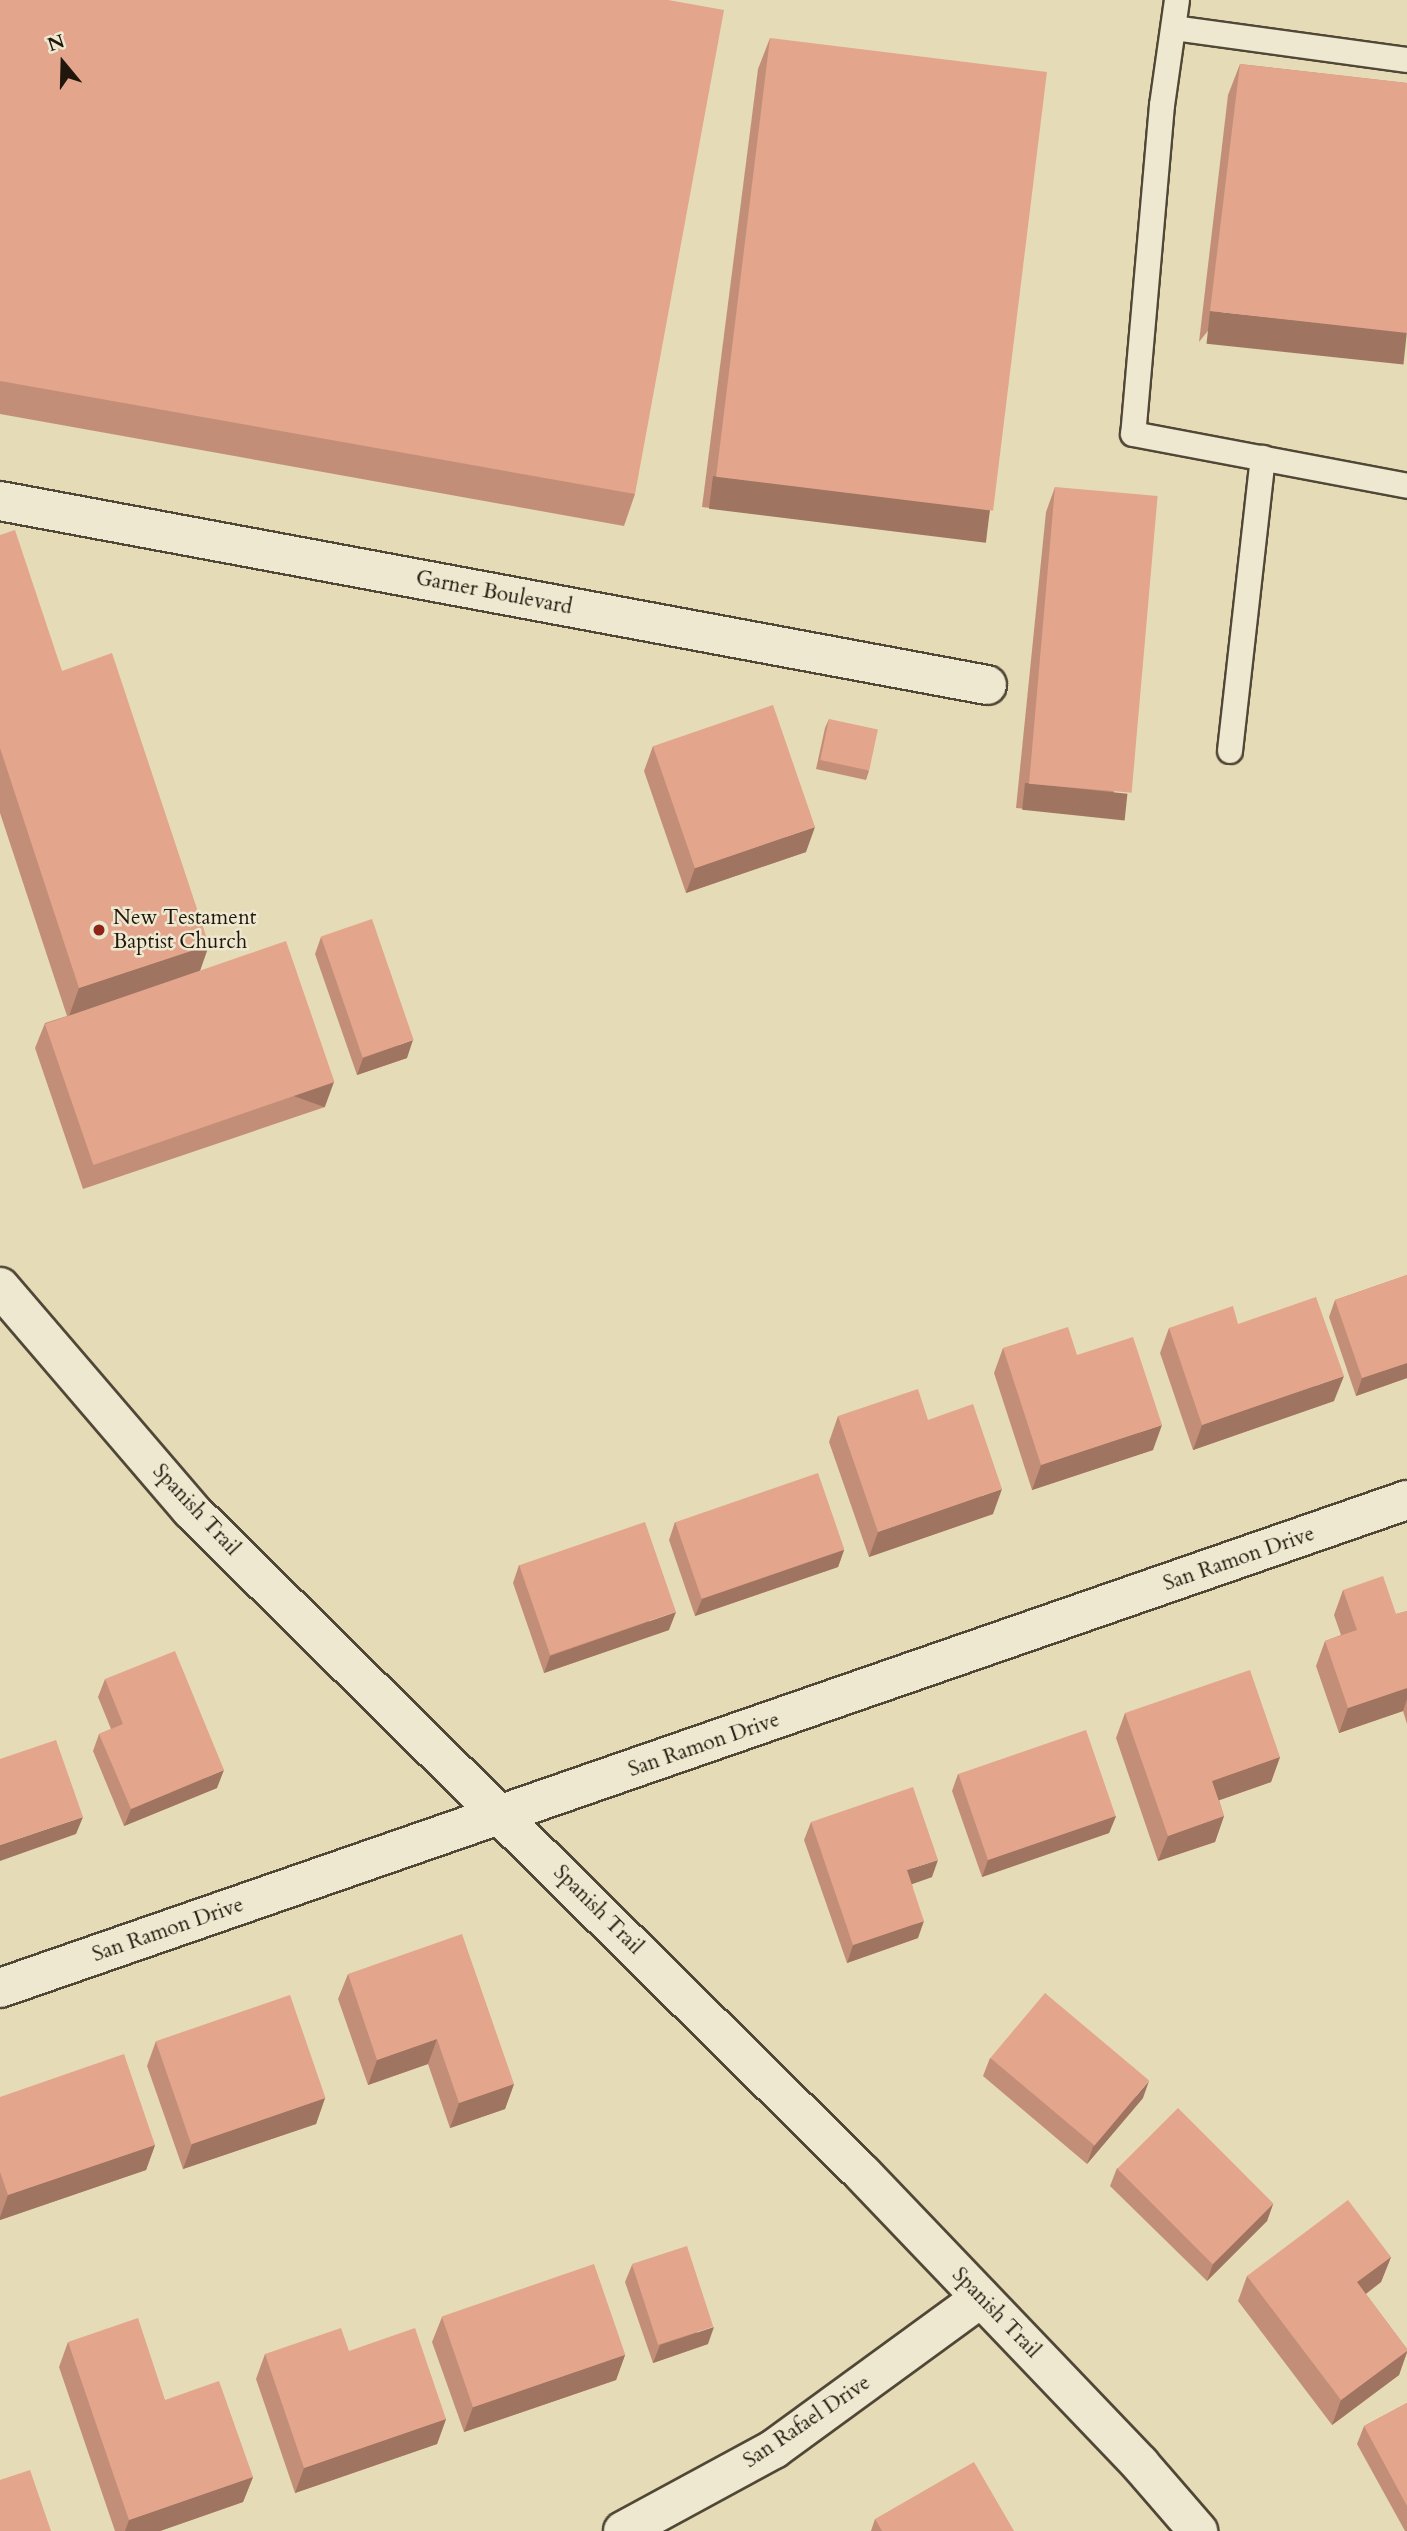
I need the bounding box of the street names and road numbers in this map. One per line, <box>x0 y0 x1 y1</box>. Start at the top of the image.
street label: Garner Boulevard <box>414 565 574 621</box>
street label: Spanish Trail <box>147 1459 245 1561</box>
street label: San Ramon Drive <box>1160 1521 1318 1597</box>
street label: San Ramon Drive <box>625 1707 783 1783</box>
street label: Spanish Trail <box>548 1860 648 1960</box>
street label: San Ramon Drive <box>89 1892 247 1968</box>
street label: Spanish Trail <box>947 2262 1045 2364</box>
street label: San Rafael Drive <box>739 2370 875 2474</box>

